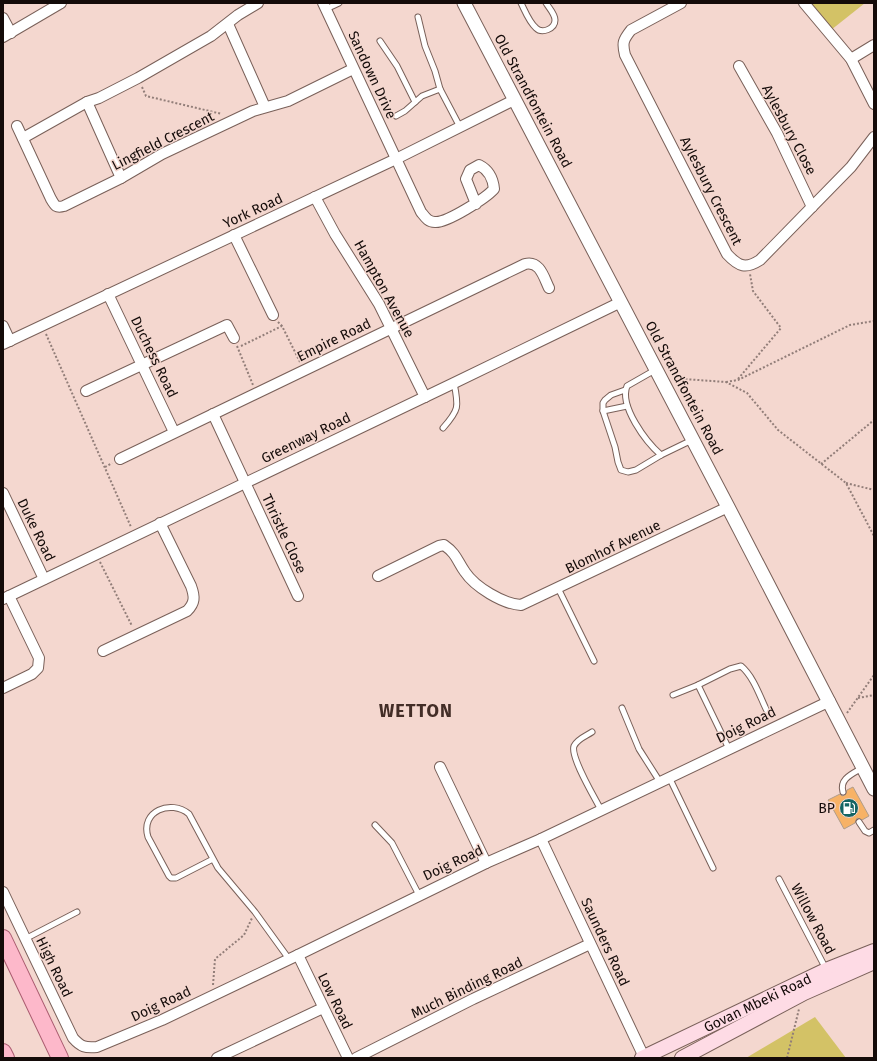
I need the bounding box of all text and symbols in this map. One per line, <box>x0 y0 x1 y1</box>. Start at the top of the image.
street label: Sandown Drive <box>344 28 400 122</box>
street label: Old Strandfontein Road <box>490 31 576 171</box>
street label: Aylesbury Close <box>758 82 820 178</box>
street label: Lingfield Crescent <box>109 108 218 174</box>
street label: Aylesbury Crescent <box>676 134 746 249</box>
street label: York Road <box>221 190 285 232</box>
street label: Hampton Avenue <box>350 237 418 341</box>
street label: Duchess Road <box>127 313 181 401</box>
street label: Empire Road <box>294 315 374 365</box>
street label: Old Strandfontein Road <box>641 318 727 458</box>
street label: Greenway Road <box>258 409 354 467</box>
street label: Thristle Close <box>258 492 310 576</box>
street label: Duke Road <box>13 496 59 564</box>
street label: Blomhof Avenue <box>563 517 663 577</box>
district label: WETTON <box>379 700 453 722</box>
street label: Doig Road <box>713 703 779 747</box>
fuel station icon: BP <box>838 797 860 819</box>
place label: BP <box>818 800 835 817</box>
street label: Doig Road <box>420 842 486 884</box>
street label: Willow Road <box>787 881 839 957</box>
street label: Saunders Road <box>577 895 633 989</box>
street label: High Road <box>32 934 76 1000</box>
street label: Much Binding Road <box>408 954 526 1022</box>
street label: Low Road <box>314 970 356 1032</box>
street label: Govan Mbeki Road <box>701 970 814 1036</box>
street label: Doig Road <box>128 983 194 1025</box>

